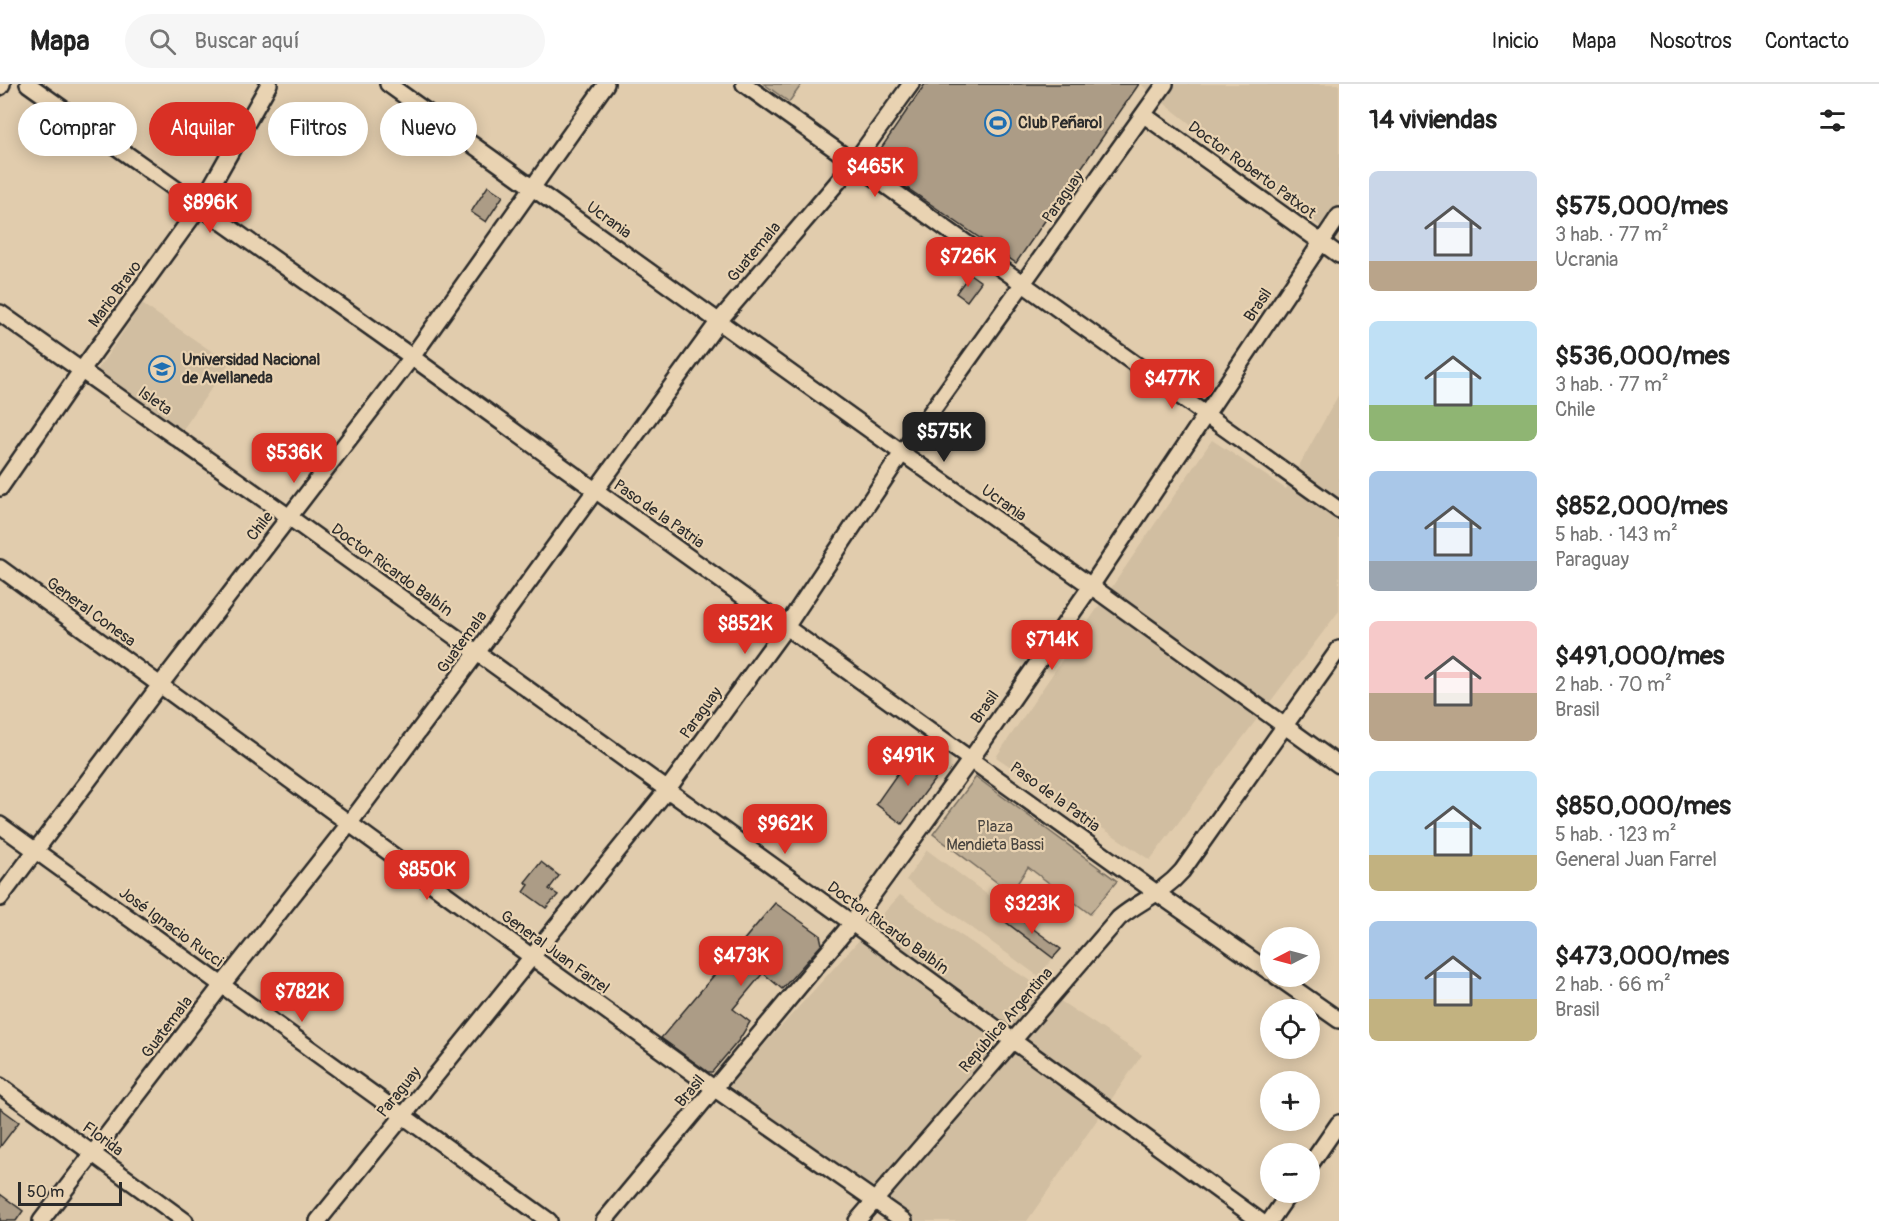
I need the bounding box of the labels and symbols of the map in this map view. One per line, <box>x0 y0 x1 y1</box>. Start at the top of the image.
sports icon: Club Peñarol <box>983 108 1013 138</box>
place label: Club Peñarol <box>1018 113 1102 133</box>
street label: Doctor Roberto Patxot <box>1184 117 1320 224</box>
pin: $465K <box>833 147 917 198</box>
street label: Paraguay <box>1038 167 1088 227</box>
pin: $896K <box>168 183 252 234</box>
street label: Ucrania <box>583 197 635 243</box>
street label: Guatemala <box>723 218 785 286</box>
pin: $726K <box>926 237 1010 288</box>
street label: Mario Bravo <box>84 256 146 331</box>
street label: Brasil <box>1240 284 1276 326</box>
place label: Universidad Nacional de Avellaneda <box>182 350 321 388</box>
school or university icon: Universidad Nacional de Avellaneda <box>147 354 177 384</box>
pin: $477K <box>1130 359 1214 410</box>
street label: Isleta <box>134 382 176 420</box>
pin: $575K <box>902 412 986 463</box>
pin: $536K <box>252 433 336 484</box>
street label: Paso de la Patria <box>610 475 708 553</box>
street label: Ucrania <box>977 480 1031 526</box>
street label: Chile <box>242 507 278 545</box>
street label: Doctor Ricardo Balbín <box>327 519 457 621</box>
street label: General Conesa <box>42 573 140 651</box>
pin: $852K <box>703 604 787 655</box>
street label: Guatemala <box>433 607 491 677</box>
pin: $714K <box>1010 620 1094 671</box>
street label: Paraguay <box>676 683 727 743</box>
street label: Brasil <box>966 687 1004 727</box>
pin: $491K <box>866 736 950 787</box>
street label: Paso de la Patria <box>1006 758 1104 836</box>
pin: $962K <box>743 804 827 855</box>
park label: Plaza Mendieta Bassi <box>946 817 1044 855</box>
pin: $850K <box>385 850 469 901</box>
street label: Doctor Ricardo Balbín <box>823 877 953 979</box>
street label: José Ignacio Rucci <box>115 882 227 972</box>
pin: $323K <box>990 884 1074 935</box>
street label: General Juan Farrel <box>497 906 613 998</box>
north arrow <box>1260 927 1320 987</box>
pin: $473K <box>699 936 783 987</box>
street label: República Argentina <box>955 963 1057 1077</box>
pin: $782K <box>260 972 344 1023</box>
street label: Guatemala <box>137 992 197 1062</box>
street label: Paraguay <box>373 1063 425 1121</box>
street label: Brasil <box>671 1071 709 1111</box>
street label: Florida <box>79 1117 127 1161</box>
scale bar <box>18 1179 122 1206</box>

